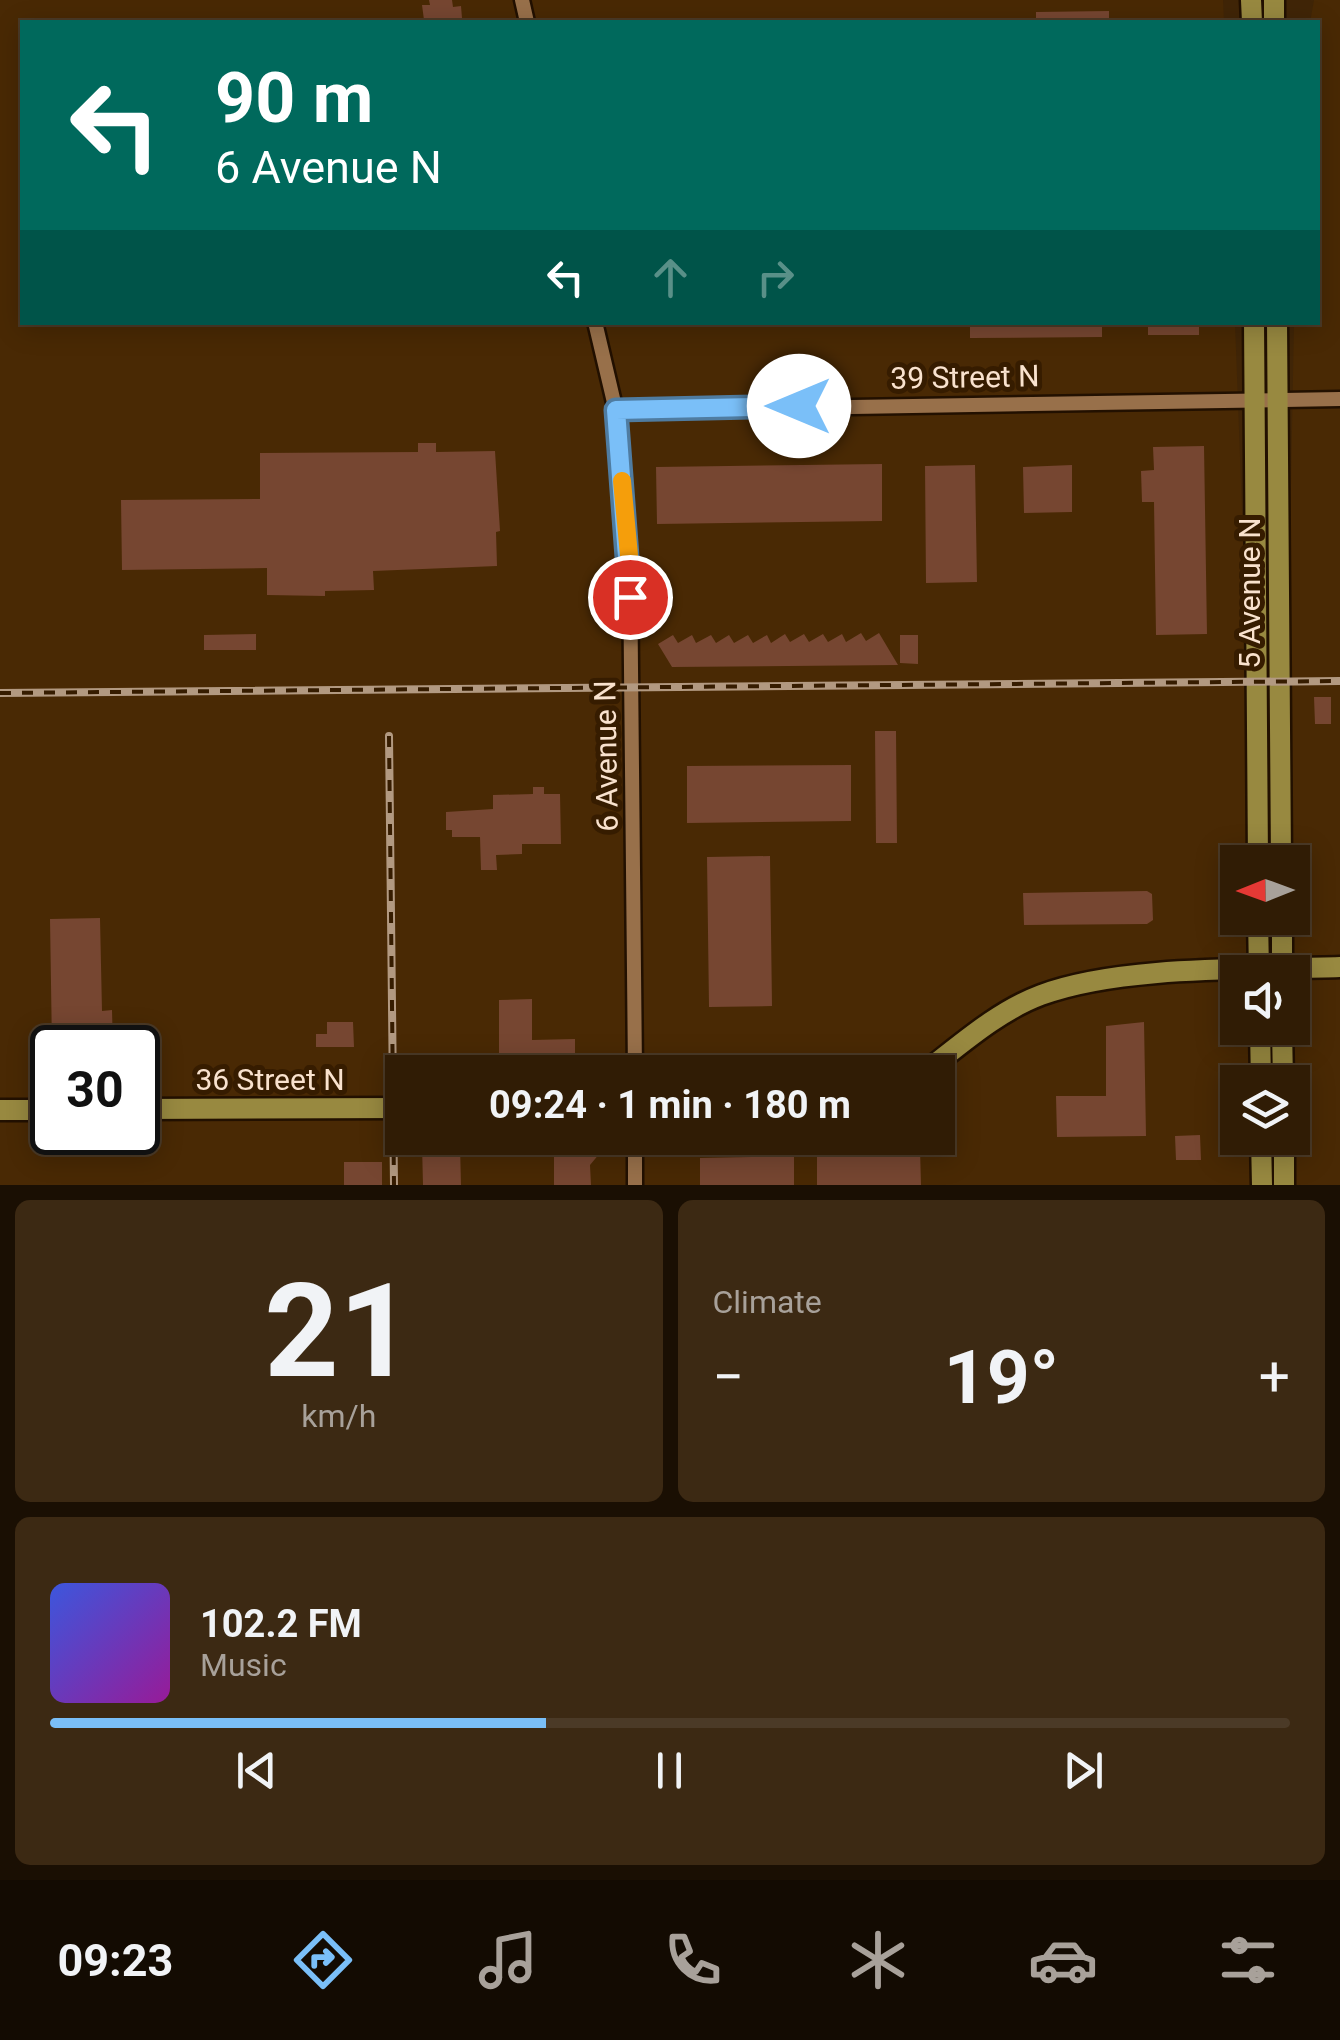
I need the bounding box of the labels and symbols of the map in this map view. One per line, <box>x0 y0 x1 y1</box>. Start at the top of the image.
position arrow <box>747 354 851 458</box>
street label: 39 Street N <box>890 358 1040 396</box>
street label: 5 Avenue N <box>1232 517 1267 669</box>
pin <box>588 555 673 640</box>
street label: 6 Avenue N <box>587 680 625 832</box>
north arrow <box>1220 845 1310 935</box>
speed limit sign: 30 <box>30 1025 160 1155</box>
street label: 36 Street N <box>195 1062 345 1097</box>

